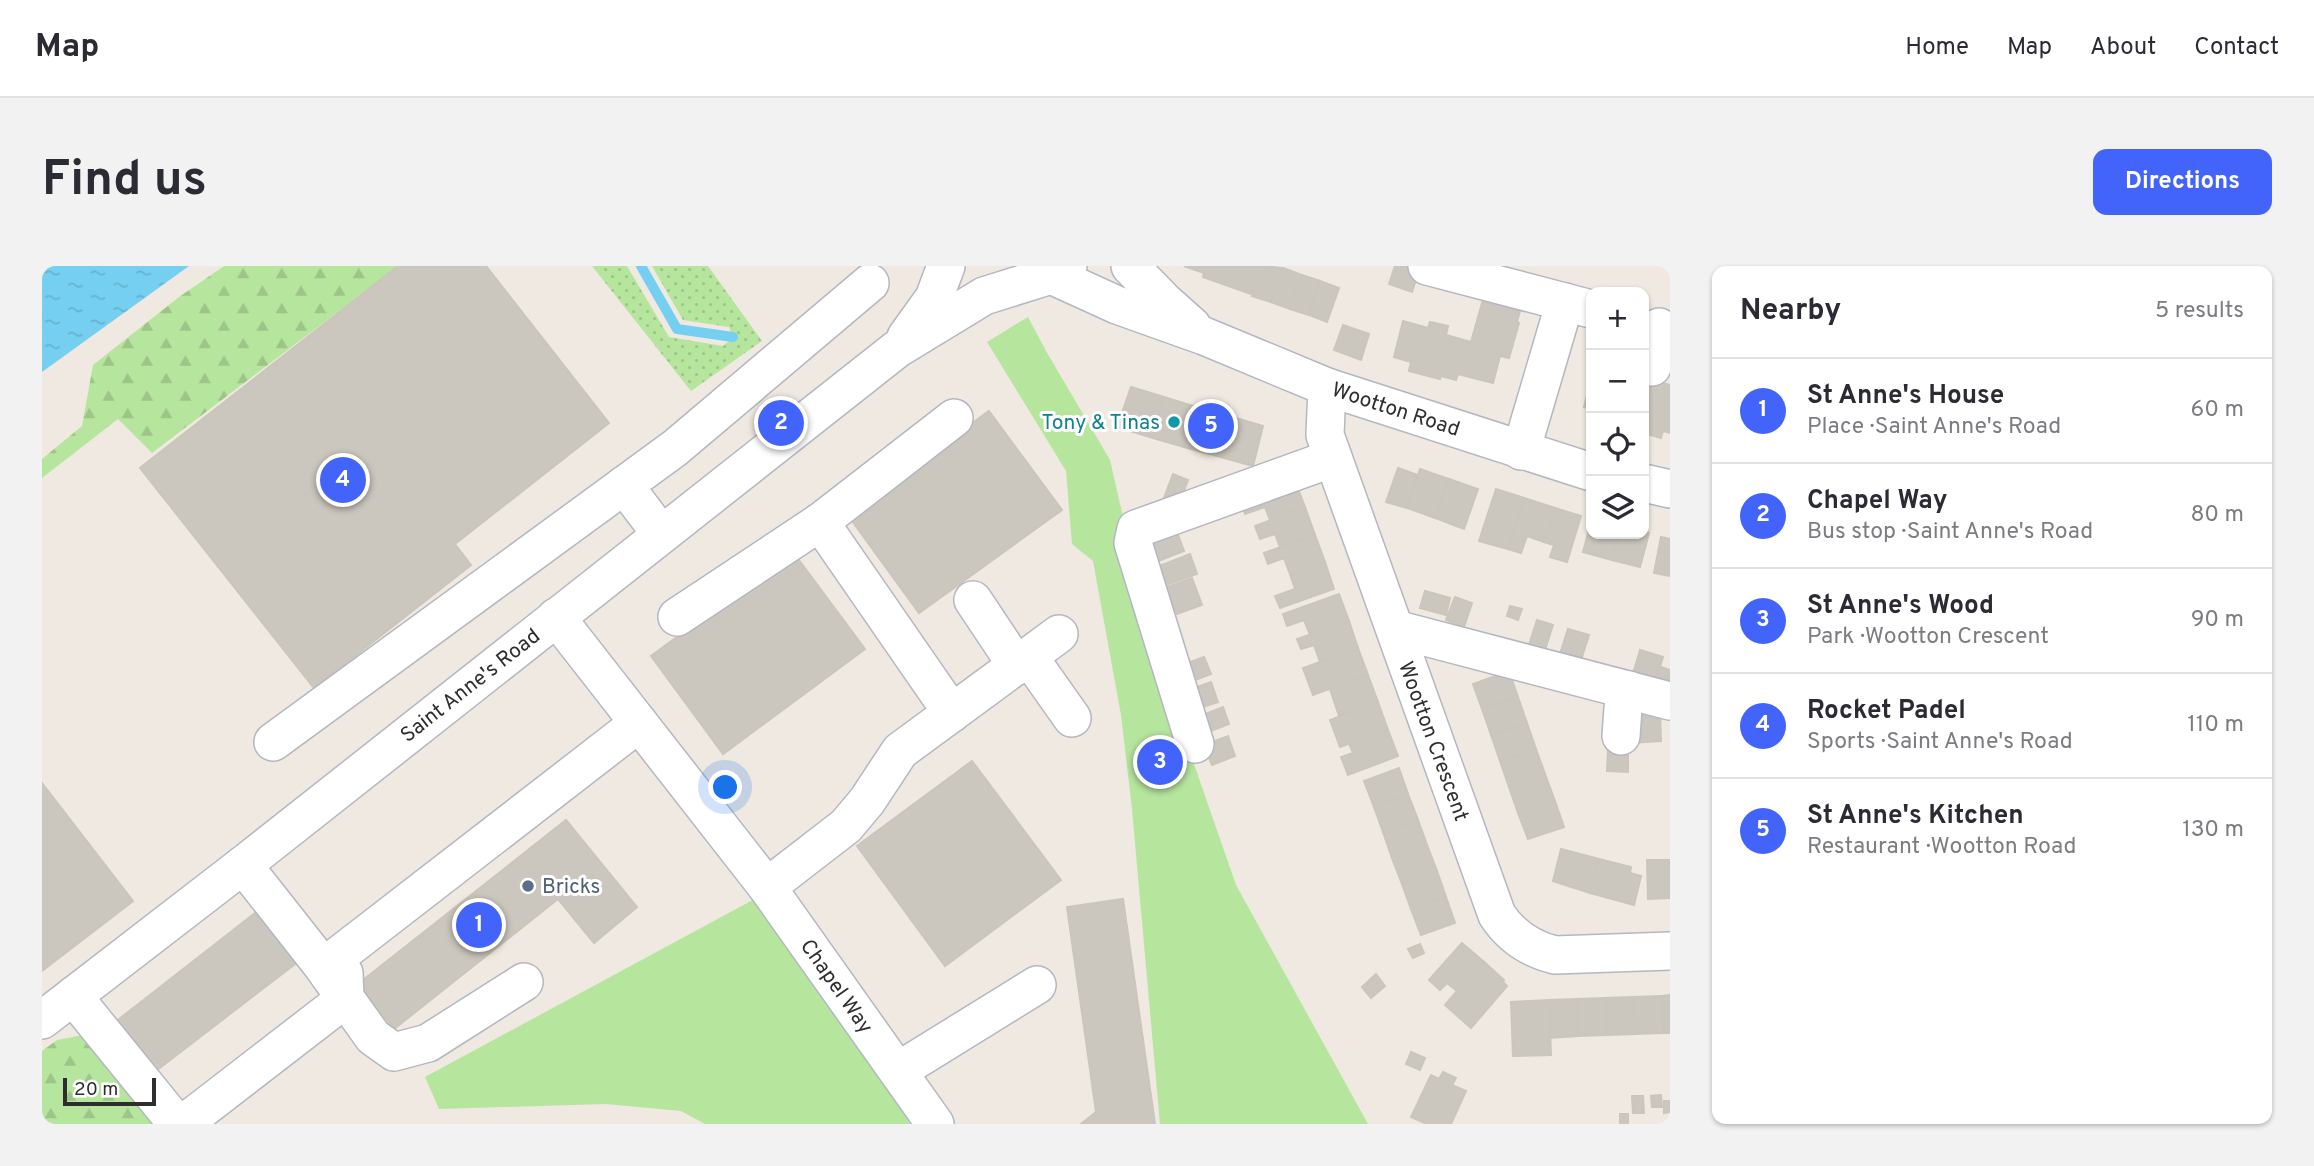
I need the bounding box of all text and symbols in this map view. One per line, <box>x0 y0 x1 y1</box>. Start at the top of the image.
text: Map <box>35 27 99 69</box>
text: Home <box>1905 33 1969 63</box>
text: Map <box>2007 33 2052 63</box>
text: About <box>2090 33 2156 63</box>
text: Contact <box>2194 33 2279 63</box>
button: Directions <box>2093 149 2272 215</box>
text: Find us <box>42 151 207 213</box>
map controls <box>1586 287 1649 539</box>
button: + <box>1586 287 1649 350</box>
text: Nearby <box>1740 293 1841 330</box>
text: 5 results <box>2155 297 2244 326</box>
button: − <box>1586 350 1649 413</box>
street label: Wootton Road <box>1328 377 1463 444</box>
text: St Anne's House <box>1807 380 2004 413</box>
text: 1 <box>1758 396 1768 425</box>
text: 60 m <box>2191 396 2244 425</box>
pin: 2 <box>758 397 804 449</box>
pin: 5 <box>1188 400 1234 452</box>
place label: Tony & Tinas <box>1041 410 1160 437</box>
button: locate <box>1586 413 1649 476</box>
text: Place · Saint Anne's Road <box>1807 413 2061 442</box>
marker: Tony & Tinas <box>1166 414 1182 430</box>
pin: 4 <box>320 454 366 506</box>
button: layers <box>1586 476 1649 539</box>
text: Chapel Way <box>1807 485 1947 518</box>
text: 2 <box>1756 501 1770 530</box>
text: 80 m <box>2191 501 2244 530</box>
text: Bus stop · Saint Anne's Road <box>1807 518 2093 547</box>
text: St Anne's Wood <box>1807 590 1994 623</box>
text: 3 <box>1756 606 1770 635</box>
text: 90 m <box>2191 606 2244 635</box>
street label: Saint Anne's Road <box>396 623 546 749</box>
text: Park · Wootton Crescent <box>1807 623 2049 652</box>
street label: Wootton Crescent <box>1391 658 1474 825</box>
text: Rocket Padel <box>1807 695 1966 728</box>
text: 4 <box>1756 711 1770 740</box>
text: 110 m <box>2187 711 2244 740</box>
text: Sports · Saint Anne's Road <box>1807 728 2073 757</box>
pin: 3 <box>1137 736 1183 788</box>
your location <box>708 770 742 804</box>
text: St Anne's Kitchen <box>1807 800 2024 833</box>
text: 5 <box>1756 816 1770 845</box>
text: 130 m <box>2182 816 2244 845</box>
text: Restaurant · Wootton Road <box>1807 833 2076 862</box>
place label: Bricks <box>542 874 600 901</box>
marker: Bricks <box>520 878 536 894</box>
pin: 1 <box>456 899 502 951</box>
street label: Chapel Way <box>793 934 878 1039</box>
scale bar <box>63 1075 156 1107</box>
text: 20 m <box>74 1078 118 1102</box>

